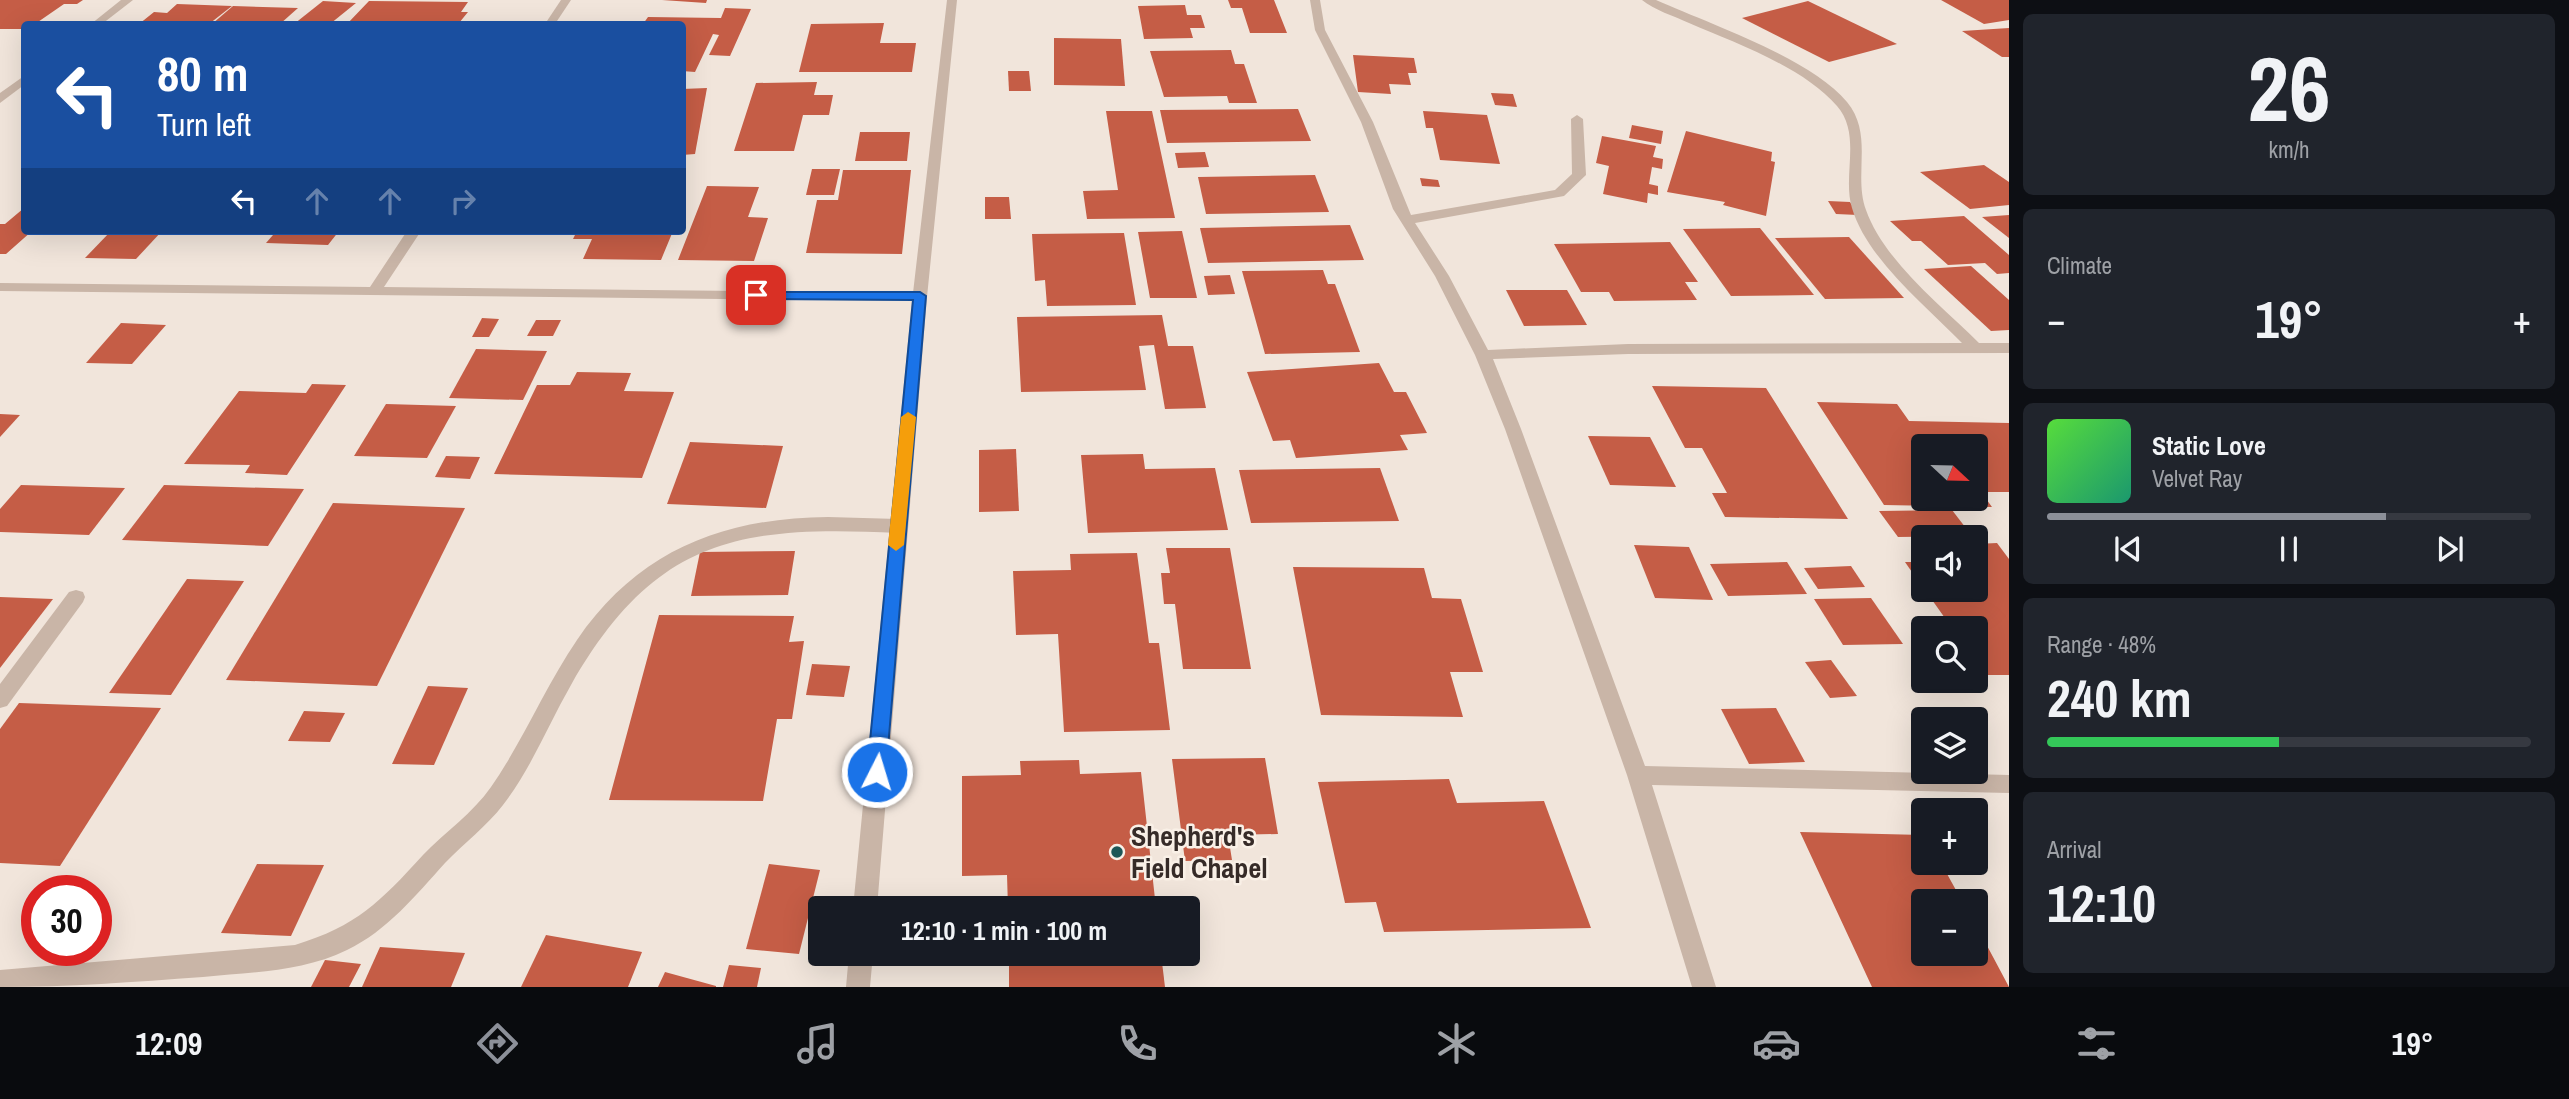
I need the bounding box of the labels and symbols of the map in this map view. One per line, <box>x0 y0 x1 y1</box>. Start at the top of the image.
pin <box>726 265 786 325</box>
north arrow <box>1911 434 1988 511</box>
position arrow <box>840 735 914 809</box>
place label: Shepherd's Field Chapel <box>1131 817 1268 887</box>
marker: Shepherd's Field Chapel <box>1109 844 1125 860</box>
speed limit sign: 30 <box>21 875 112 966</box>

